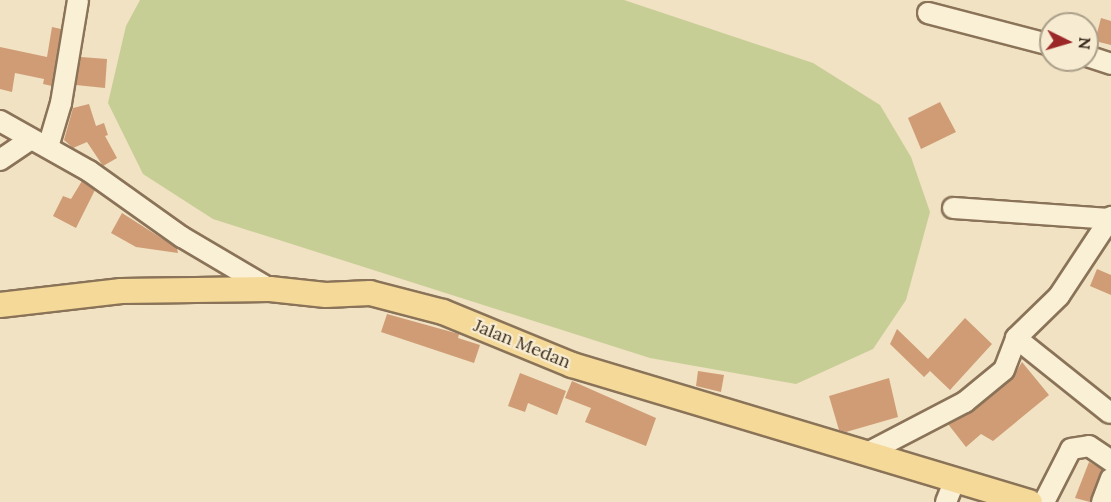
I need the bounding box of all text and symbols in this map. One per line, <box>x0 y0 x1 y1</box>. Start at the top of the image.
north arrow <box>1039 12 1099 72</box>
text: N <box>1074 36 1095 50</box>
street label: Jalan Medan <box>470 315 574 373</box>

